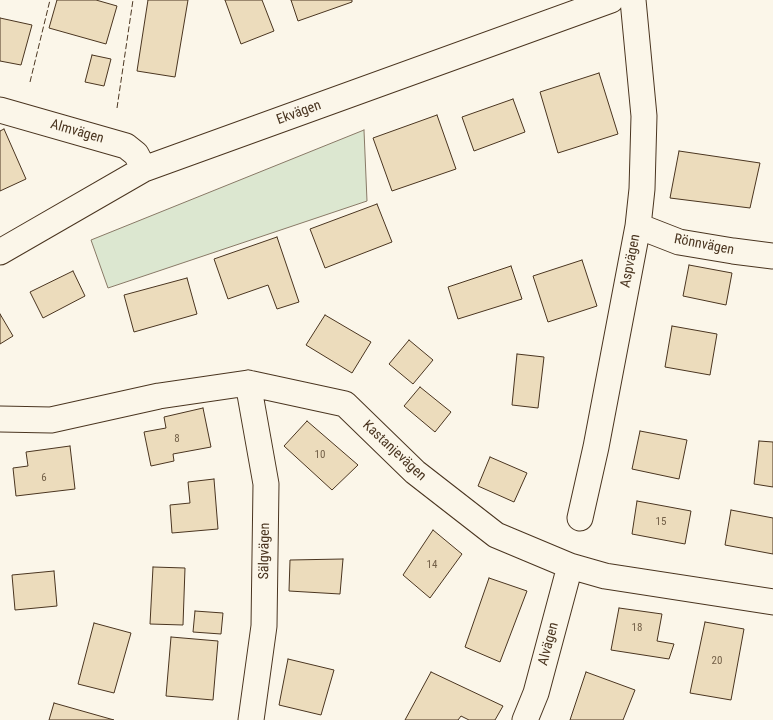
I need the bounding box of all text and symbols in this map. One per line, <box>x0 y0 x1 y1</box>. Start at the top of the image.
street label: Ekvägen <box>274 97 324 129</box>
street label: Almvägen <box>48 116 106 148</box>
street label: Rönnvägen <box>673 231 735 259</box>
street label: Aspvägen <box>618 233 644 289</box>
street label: Kastanjevägen <box>359 417 429 485</box>
house number: 8 <box>174 432 180 446</box>
house number: 10 <box>315 448 325 462</box>
house number: 6 <box>41 471 47 485</box>
house number: 15 <box>656 515 666 529</box>
street label: Sälgvägen <box>256 522 274 580</box>
house number: 14 <box>427 558 437 572</box>
street label: Alvägen <box>535 621 563 667</box>
house number: 18 <box>632 621 642 635</box>
house number: 20 <box>712 654 722 668</box>

